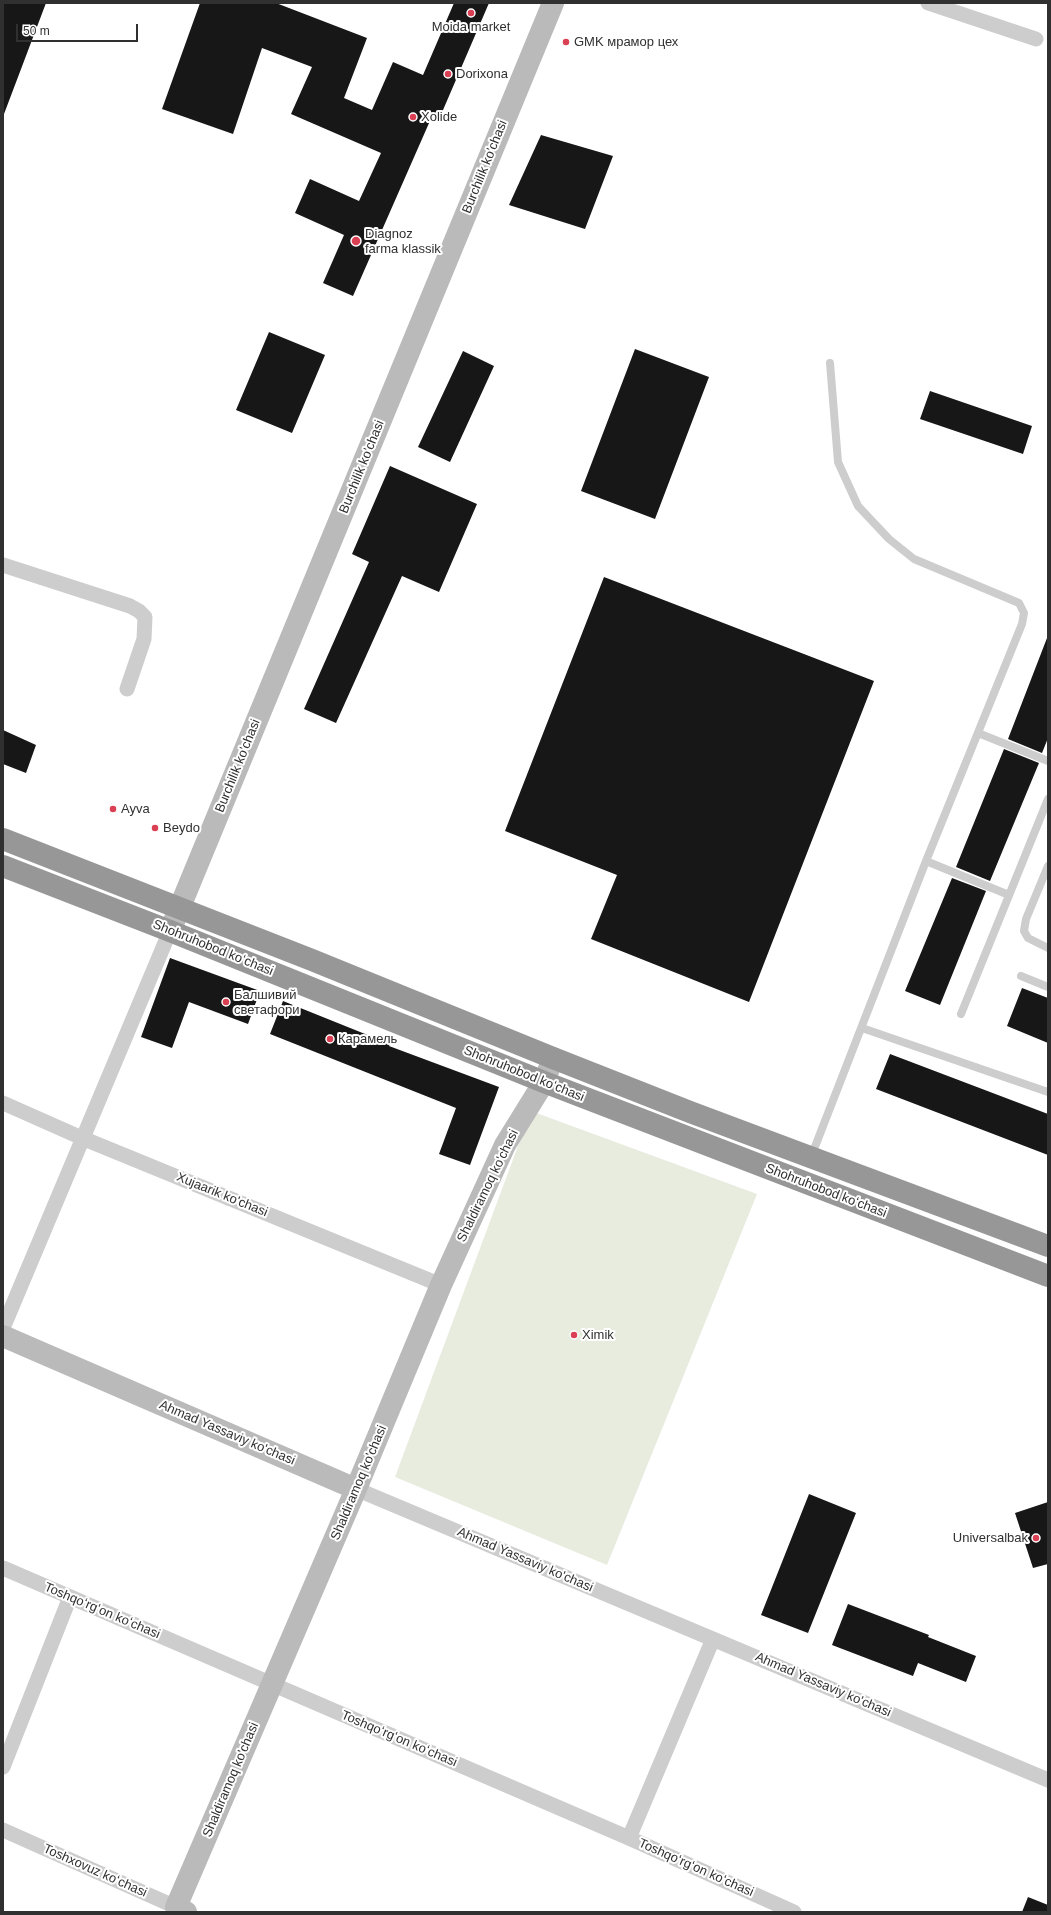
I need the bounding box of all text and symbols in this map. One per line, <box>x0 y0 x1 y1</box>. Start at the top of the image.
marker: Moida market <box>466 8 476 18</box>
scale bar <box>18 16 140 42</box>
place label: Moida market <box>432 19 510 35</box>
text: 50 m <box>23 24 50 38</box>
place label: GMK мрамор цех <box>574 34 678 50</box>
marker: GMK мрамор цех <box>561 37 571 47</box>
place label: Dorixona <box>456 66 508 82</box>
marker: Dorixona <box>443 69 453 79</box>
place label: Xolide <box>421 109 457 125</box>
marker: Xolide <box>408 112 418 122</box>
street label: Burchilik ko'chasi <box>459 118 511 216</box>
place label: Diagnoz farma klassik <box>365 226 441 257</box>
marker: Diagnoz farma klassik <box>350 235 362 247</box>
street label: Burchilik ko'chasi <box>336 418 388 516</box>
street label: Burchilik ko'chasi <box>212 717 264 815</box>
place label: Ayva <box>121 801 150 817</box>
marker: Ayva <box>108 804 118 814</box>
place label: Beydo <box>163 820 200 836</box>
marker: Beydo <box>150 823 160 833</box>
street label: Shohruhobod koʻchasi <box>150 917 276 979</box>
place label: Балшивий светафори <box>234 987 300 1018</box>
marker: Балшивий светафори <box>221 997 231 1007</box>
place label: Карамель <box>338 1031 397 1047</box>
marker: Карамель <box>325 1034 335 1044</box>
street label: Shohruhobod koʻchasi <box>461 1043 587 1105</box>
street label: Shaldiramoq ko'chasi <box>454 1127 522 1245</box>
street label: Shohruhobod koʻchasi <box>763 1161 889 1221</box>
street label: Xujaarik ko'chasi <box>174 1170 270 1220</box>
place label: Ximik <box>582 1327 614 1343</box>
marker: Ximik <box>569 1330 579 1340</box>
street label: Ahmad Yassaviy ko'chasi <box>157 1397 297 1469</box>
street label: Shaldiramoq ko'chasi <box>328 1423 390 1543</box>
street label: Ahmad Yassaviy ko'chasi <box>455 1524 595 1596</box>
place label: Universalbak <box>953 1530 1028 1546</box>
marker: Universalbak <box>1031 1533 1041 1543</box>
street label: Toshqoʻrgʻon koʻchasi <box>42 1580 162 1642</box>
street label: Ahmad Yassaviy ko'chasi <box>753 1649 893 1721</box>
street label: Toshqoʻrgʻon koʻchasi <box>339 1708 459 1770</box>
street label: Shaldiramoq ko'chasi <box>200 1720 262 1840</box>
street label: Toshqoʻrgʻon koʻchasi <box>636 1836 756 1900</box>
street label: Toshxovuz koʻchasi <box>41 1841 149 1901</box>

